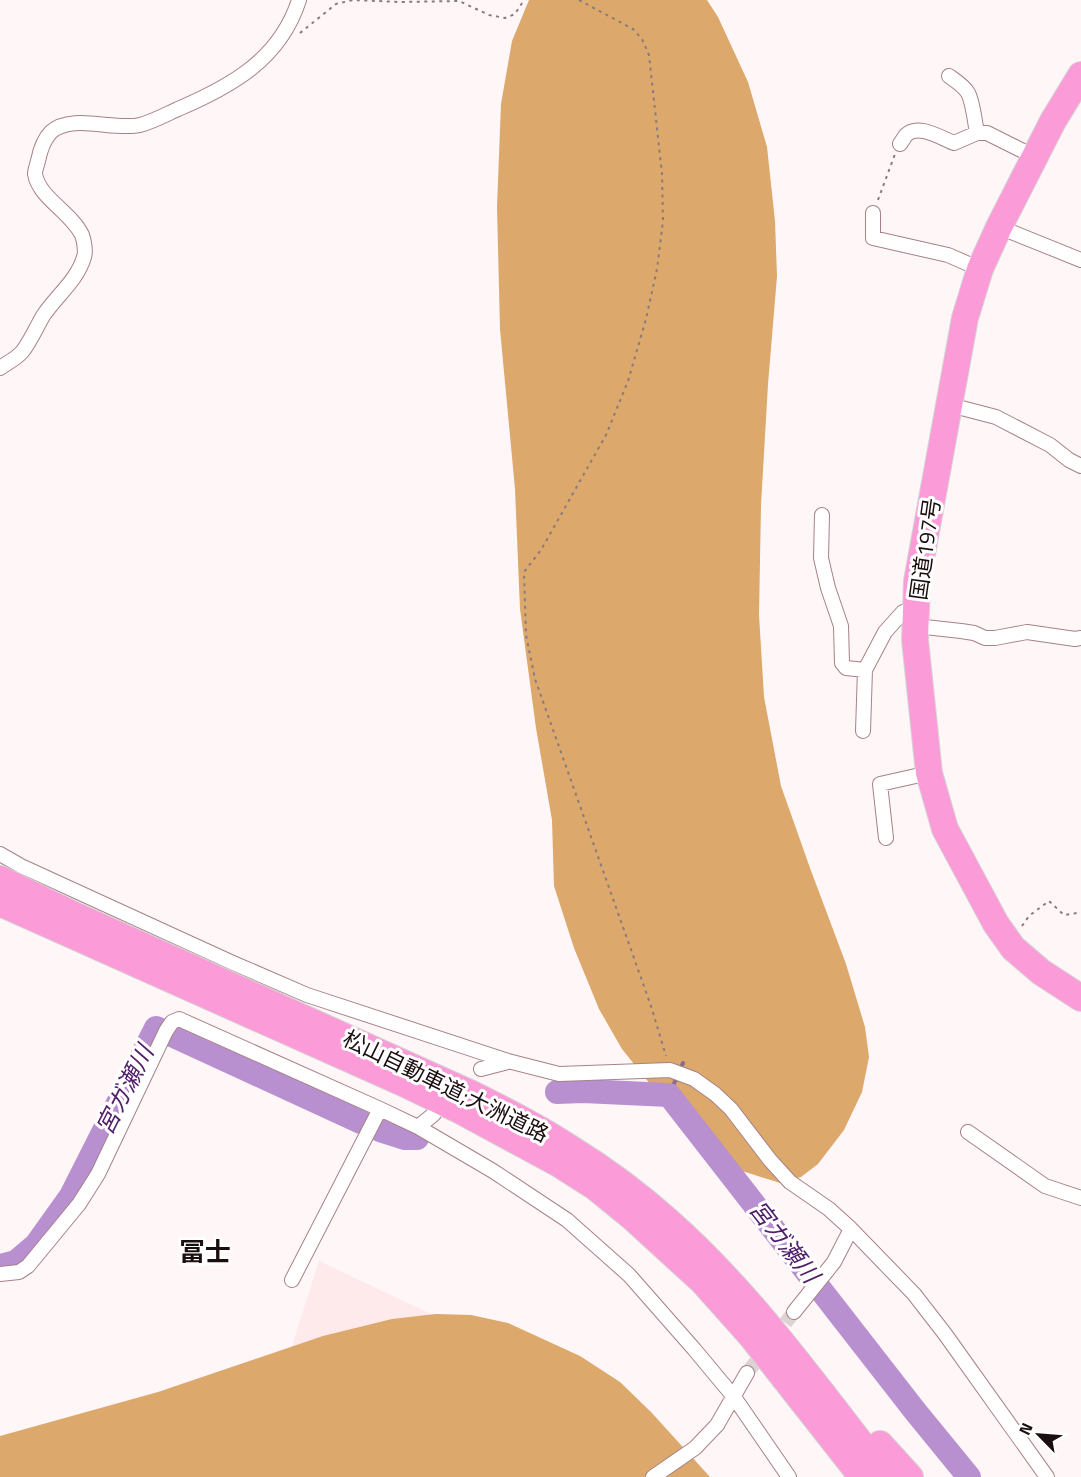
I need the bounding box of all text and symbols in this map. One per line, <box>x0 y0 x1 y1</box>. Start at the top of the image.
street label: 国道197号 <box>901 496 949 602</box>
street label: 松山自動車道;大洲道路 <box>337 1021 555 1151</box>
water label: 宮ガ瀬川 <box>86 1036 163 1140</box>
water label: 宮ガ瀬川 <box>741 1192 830 1293</box>
district label: 冨士 <box>179 1232 231 1271</box>
north arrow <box>1009 1405 1069 1465</box>
text: N <box>1012 1419 1039 1439</box>

